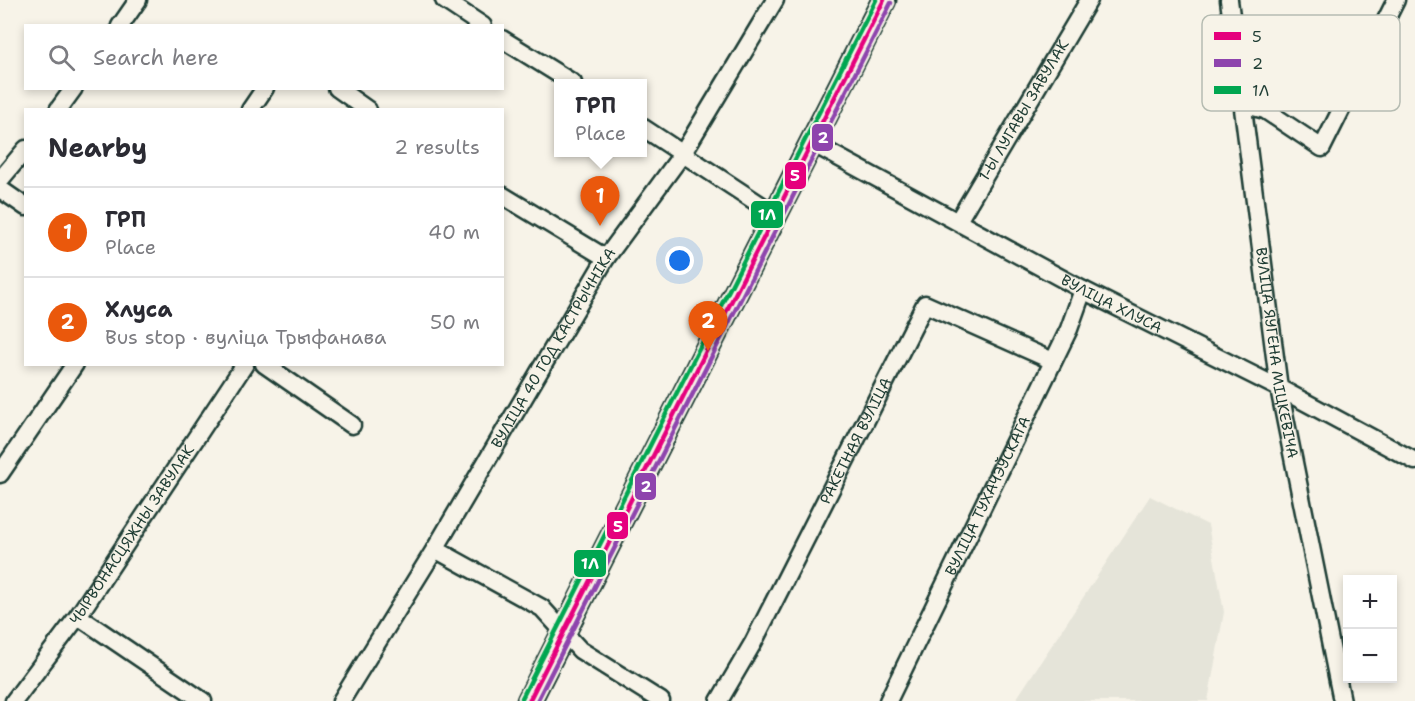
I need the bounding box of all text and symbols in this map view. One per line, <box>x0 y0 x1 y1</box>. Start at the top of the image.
legend <box>1202 15 1400 111</box>
search box <box>24 24 504 90</box>
text: 5 <box>1252 26 1262 47</box>
street label: 1-Ы ЛУГАВЫ ЗАВУЛАК <box>974 35 1074 184</box>
icon: search <box>45 41 78 74</box>
text: Search here <box>93 43 219 72</box>
text: 2 <box>1252 53 1263 74</box>
popup <box>554 79 647 157</box>
text: 1Л <box>1252 80 1269 101</box>
text: ГРП <box>575 91 616 120</box>
text: Place <box>575 120 626 146</box>
line badge: 2 <box>811 123 834 152</box>
text: 2 <box>817 127 829 148</box>
text: Nearby <box>48 130 147 165</box>
text: 2 results <box>394 134 480 160</box>
line badge: 5 <box>784 161 807 190</box>
text: 5 <box>790 165 800 186</box>
pin: 1 <box>580 176 620 226</box>
line badge: 1Л <box>750 200 784 229</box>
text: 1Л <box>758 204 776 225</box>
text: ГРП <box>105 205 146 234</box>
text: 1 <box>63 219 72 245</box>
text: 40 m <box>428 219 480 245</box>
text: Place <box>105 234 156 260</box>
street label: ВУЛІЦА 40 ГОД КАСТРЫЧНІКА <box>486 244 620 452</box>
your location <box>665 246 694 275</box>
street label: ВУЛІЦА ЯЎГЕНА МІЦКЕВІЧА <box>1251 246 1303 460</box>
street label: ВУЛІЦА ХЛУСА <box>1057 270 1166 338</box>
text: Хлуса <box>105 295 172 324</box>
pin: 2 <box>688 302 728 351</box>
text: 2 <box>61 309 75 335</box>
text: 50 m <box>430 309 480 335</box>
text: Bus stop · вуліца Трыфанава <box>105 324 386 350</box>
street label: РАКЕТНАЯ ВУЛІЦА <box>815 374 896 507</box>
street label: ВУЛІЦА ТУХАЧЭЎСКАГА <box>940 413 1035 579</box>
street label: ЧЫРВОНАСЦЯЖНЫ ЗАВУЛАК <box>65 441 199 629</box>
line badge: 2 <box>634 472 657 501</box>
text: 2 <box>640 476 652 497</box>
line badge: 5 <box>606 511 629 540</box>
text: 5 <box>613 516 623 537</box>
line badge: 1Л <box>573 549 607 578</box>
text: 1Л <box>581 553 599 574</box>
map controls <box>1343 575 1397 683</box>
button: + <box>1343 575 1397 629</box>
button: − <box>1343 629 1397 683</box>

